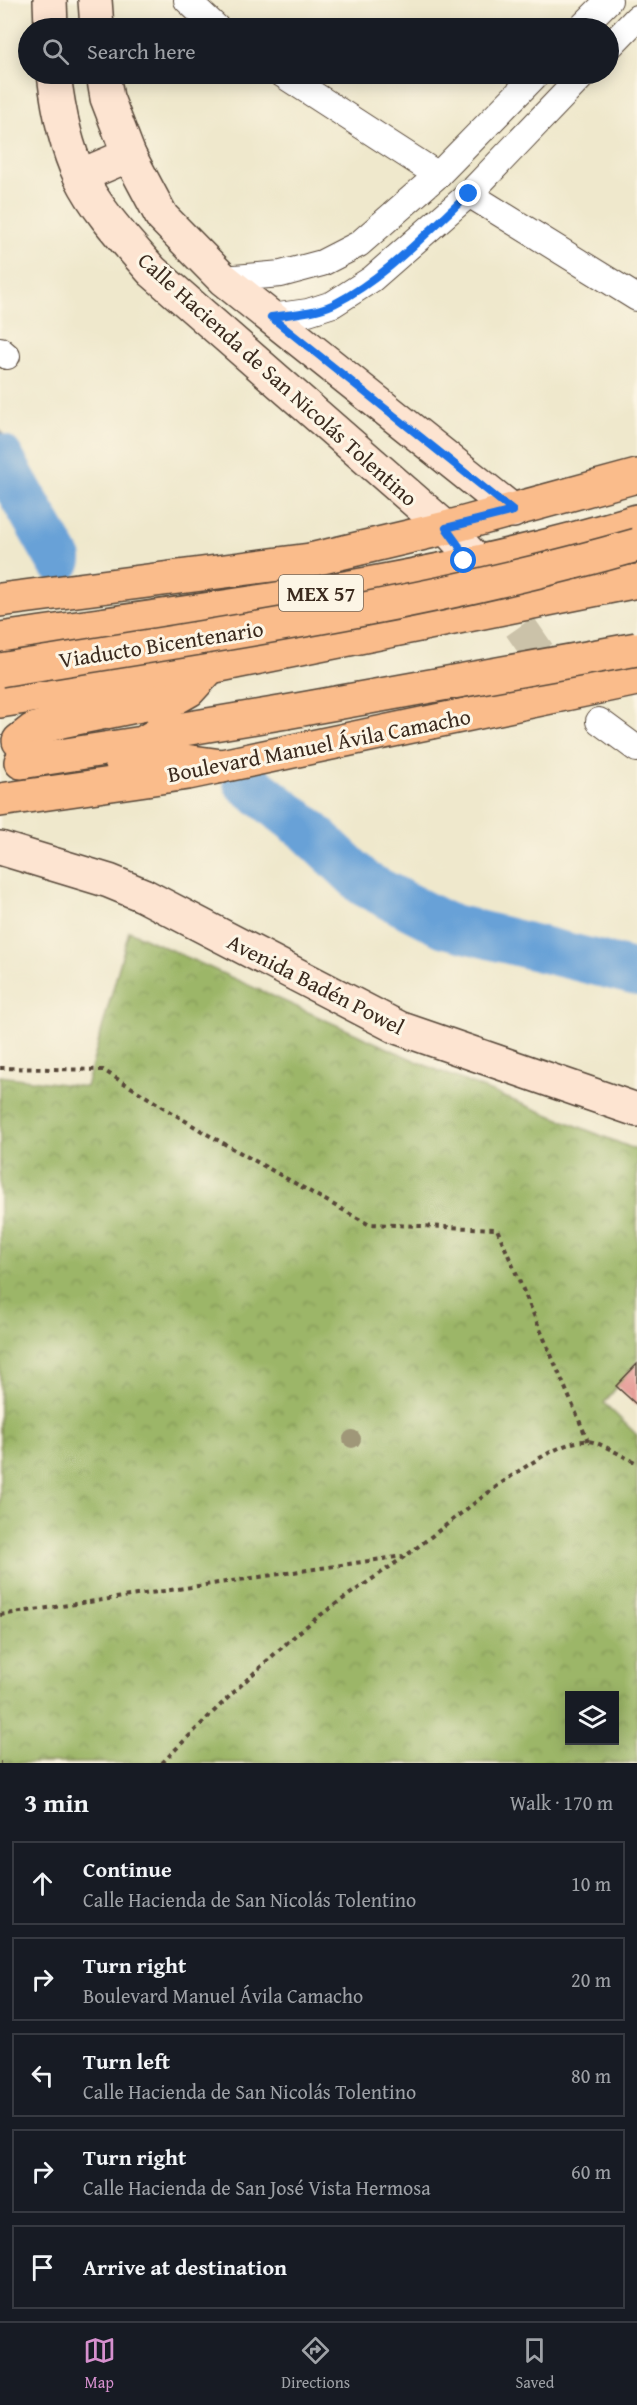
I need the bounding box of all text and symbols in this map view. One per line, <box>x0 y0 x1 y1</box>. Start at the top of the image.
search box <box>18 18 619 84</box>
icon: search <box>39 35 72 68</box>
text: Search here <box>87 35 196 67</box>
route end <box>455 180 481 206</box>
street label: Calle Hacienda de San Nicolás Tolentino <box>131 244 425 514</box>
route start <box>450 547 476 573</box>
road number: MEX 57 <box>279 575 363 611</box>
street label: Viaducto Bicentenario <box>56 612 266 676</box>
street label: Boulevard Manuel Ávila Camacho <box>165 700 473 790</box>
street label: Avenida Badén Powel <box>222 925 410 1043</box>
map controls <box>565 1691 619 1745</box>
button: layers <box>565 1691 619 1745</box>
text: 3 min <box>24 1783 89 1822</box>
text: Walk · 170 m <box>510 1788 613 1817</box>
text: Continue <box>83 1853 172 1885</box>
icon: ahead <box>26 1867 59 1900</box>
text: 10 m <box>571 1869 611 1898</box>
text: Calle Hacienda de San Nicolás Tolentino <box>83 1885 416 1914</box>
text: Turn right <box>83 1949 186 1981</box>
icon: right <box>26 1963 59 1996</box>
text: 20 m <box>571 1965 611 1994</box>
text: Boulevard Manuel Ávila Camacho <box>83 1981 363 2010</box>
text: Turn left <box>83 2045 170 2077</box>
icon: left <box>26 2059 59 2092</box>
text: 80 m <box>571 2061 611 2090</box>
text: Calle Hacienda de San Nicolás Tolentino <box>83 2077 416 2106</box>
text: Turn right <box>83 2141 186 2173</box>
icon: right <box>26 2155 59 2188</box>
text: 60 m <box>571 2157 611 2186</box>
text: Calle Hacienda de San José Vista Hermosa <box>83 2173 431 2202</box>
icon: arrive <box>26 2251 59 2284</box>
text: Arrive at destination <box>83 2251 287 2283</box>
tab: Map <box>83 2334 116 2394</box>
tab: Directions <box>281 2334 350 2394</box>
tab: Saved <box>515 2334 554 2394</box>

